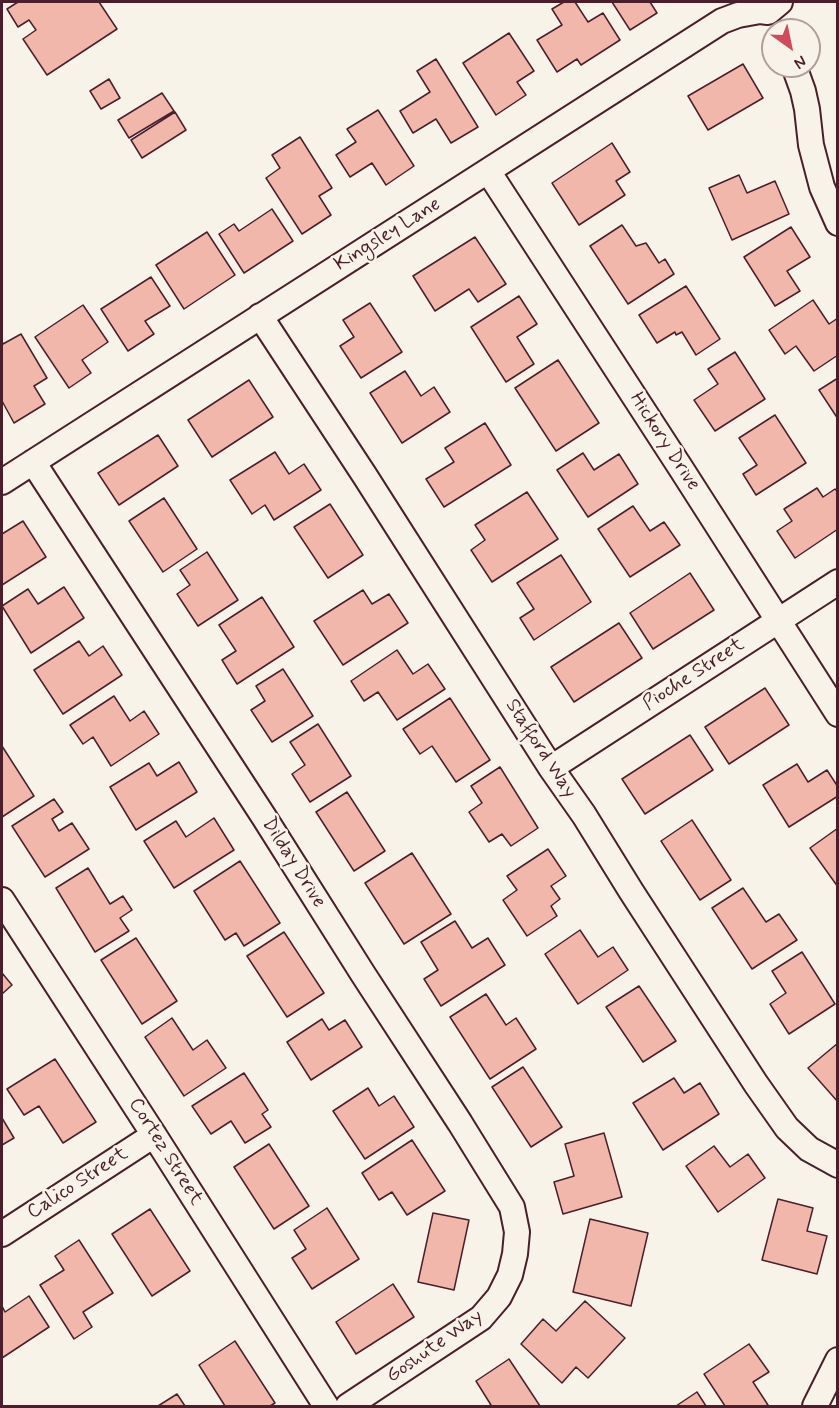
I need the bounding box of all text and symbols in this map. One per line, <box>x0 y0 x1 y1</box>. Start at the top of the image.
north arrow <box>761 18 821 78</box>
text: N <box>790 50 810 74</box>
street label: Kingsley Lane <box>330 193 446 277</box>
street label: Hickory Drive <box>623 388 705 496</box>
street label: Pioche Street <box>639 633 749 717</box>
street label: Stafford Way <box>499 695 581 803</box>
street label: Dilday Drive <box>256 813 330 913</box>
street label: Cortez Street <box>122 1094 208 1210</box>
street label: Calico Street <box>23 1143 133 1225</box>
street label: Goshute Way <box>382 1305 488 1389</box>

